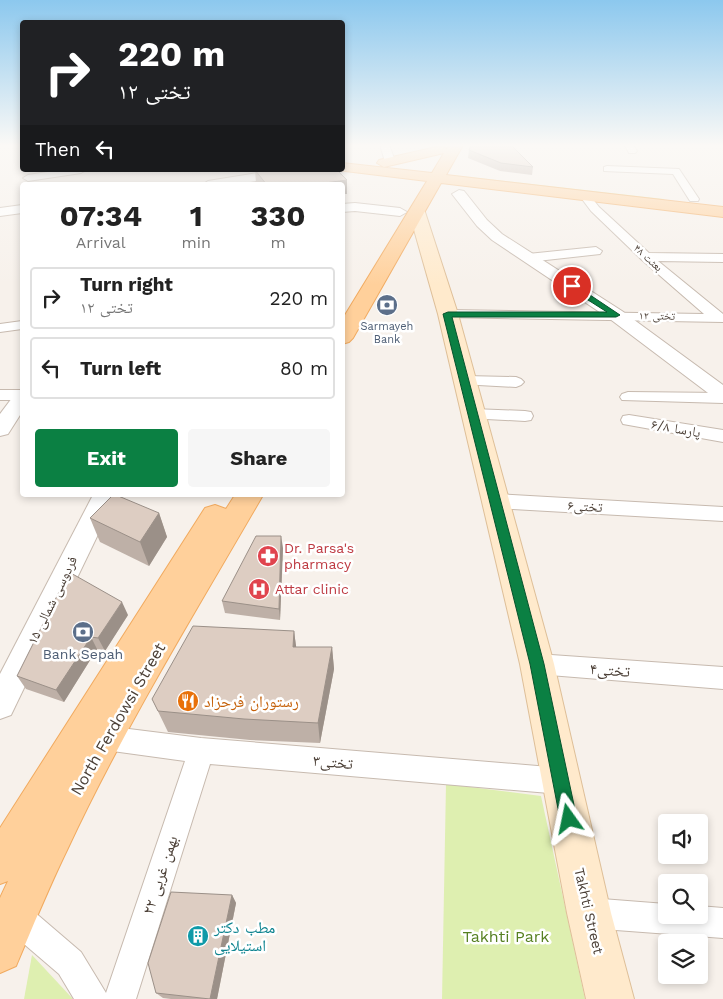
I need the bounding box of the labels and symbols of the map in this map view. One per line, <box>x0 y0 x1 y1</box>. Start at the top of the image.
street label: بعثت ۴۸ <box>631 242 665 274</box>
pin <box>551 265 593 307</box>
bank icon: Sarmayeh Bank <box>375 293 399 317</box>
street label: تختی ۱۲ <box>639 309 676 323</box>
place label: Sarmayeh Bank <box>361 320 413 346</box>
street label: پارسا ۶/۸ <box>650 416 702 441</box>
street label: تختی۶ <box>567 497 603 516</box>
place label: Dr. Parsa's pharmacy <box>284 540 354 572</box>
pharmacy icon: Dr. Parsa's pharmacy <box>256 544 280 568</box>
street label: فردوسی شمالی ۱۵ <box>24 553 81 647</box>
hospital icon: Attar clinic <box>247 577 271 601</box>
place label: Attar clinic <box>275 581 349 597</box>
bank icon: Bank Sepah <box>71 620 95 644</box>
street label: North Ferdowsi Street <box>67 639 170 798</box>
place label: Bank Sepah <box>43 646 123 662</box>
street label: تختی۴ <box>589 659 631 682</box>
restaurant icon: رستوران فرحزاد <box>176 689 200 713</box>
place label: رستوران فرحزاد <box>204 692 299 712</box>
street label: تختی۳ <box>312 751 354 774</box>
position arrow <box>542 792 594 844</box>
street label: ۲۲ بهمن غربی <box>138 833 183 917</box>
street label: Takhti Street <box>571 866 607 956</box>
place label: مطب دکتر استیلایی <box>213 918 275 956</box>
building icon: مطب دکتر استیلایی <box>186 924 210 948</box>
park label: Takhti Park <box>463 927 549 946</box>

